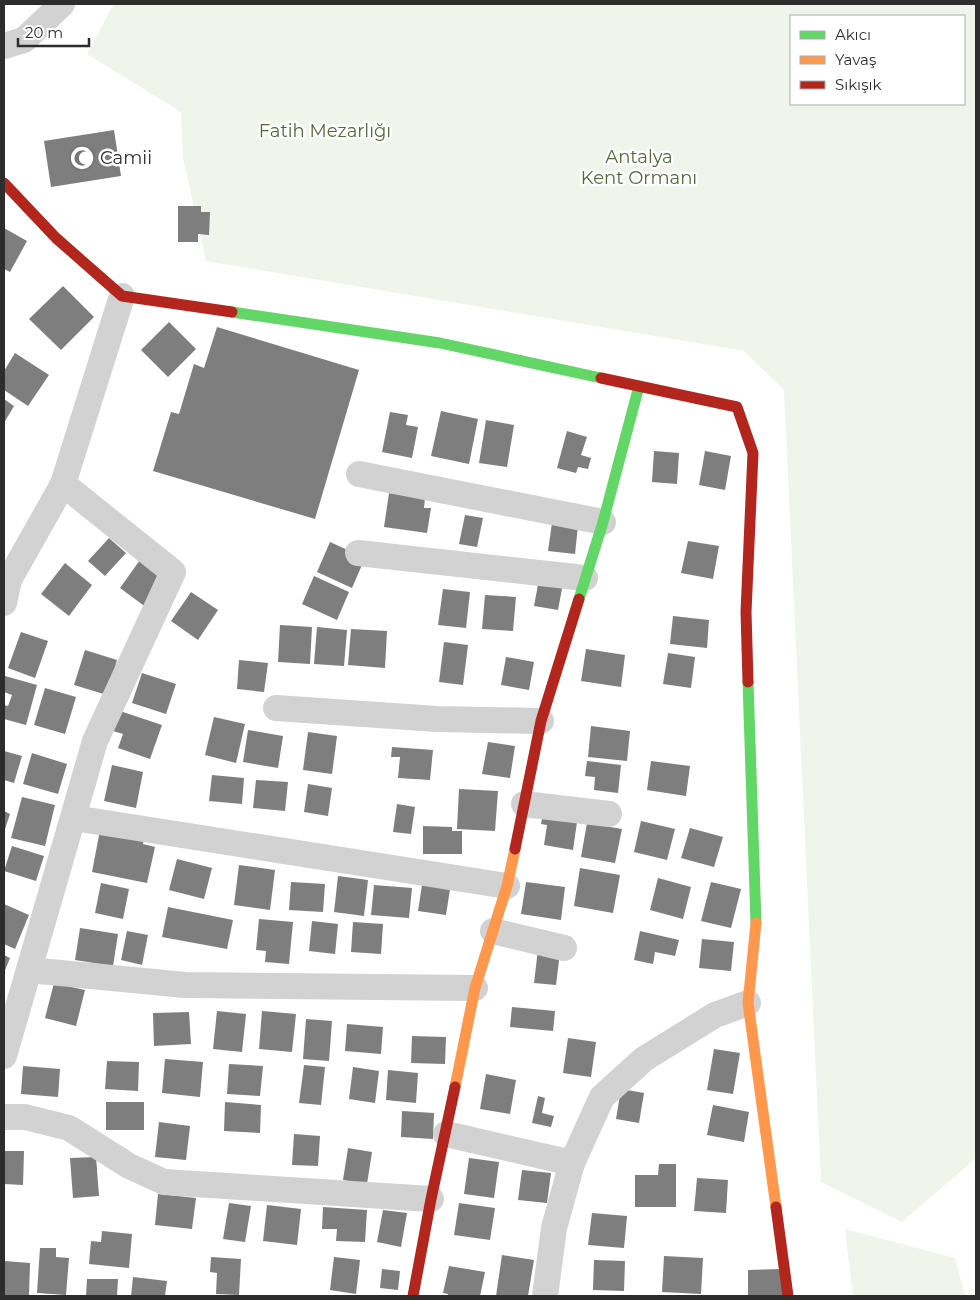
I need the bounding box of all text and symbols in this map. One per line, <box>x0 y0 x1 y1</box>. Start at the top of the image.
scale bar <box>18 15 89 47</box>
legend <box>790 15 965 105</box>
text: 20 m <box>25 23 63 42</box>
text: Akıcı <box>835 25 871 44</box>
text: Yavaş <box>835 50 876 69</box>
text: Sıkışık <box>835 75 882 94</box>
park label: Fatih Mezarlığı <box>259 120 391 142</box>
mosque icon: Camii <box>69 145 95 171</box>
park label: Antalya Kent Ormanı <box>581 146 697 189</box>
place label: Camii <box>100 147 152 169</box>

